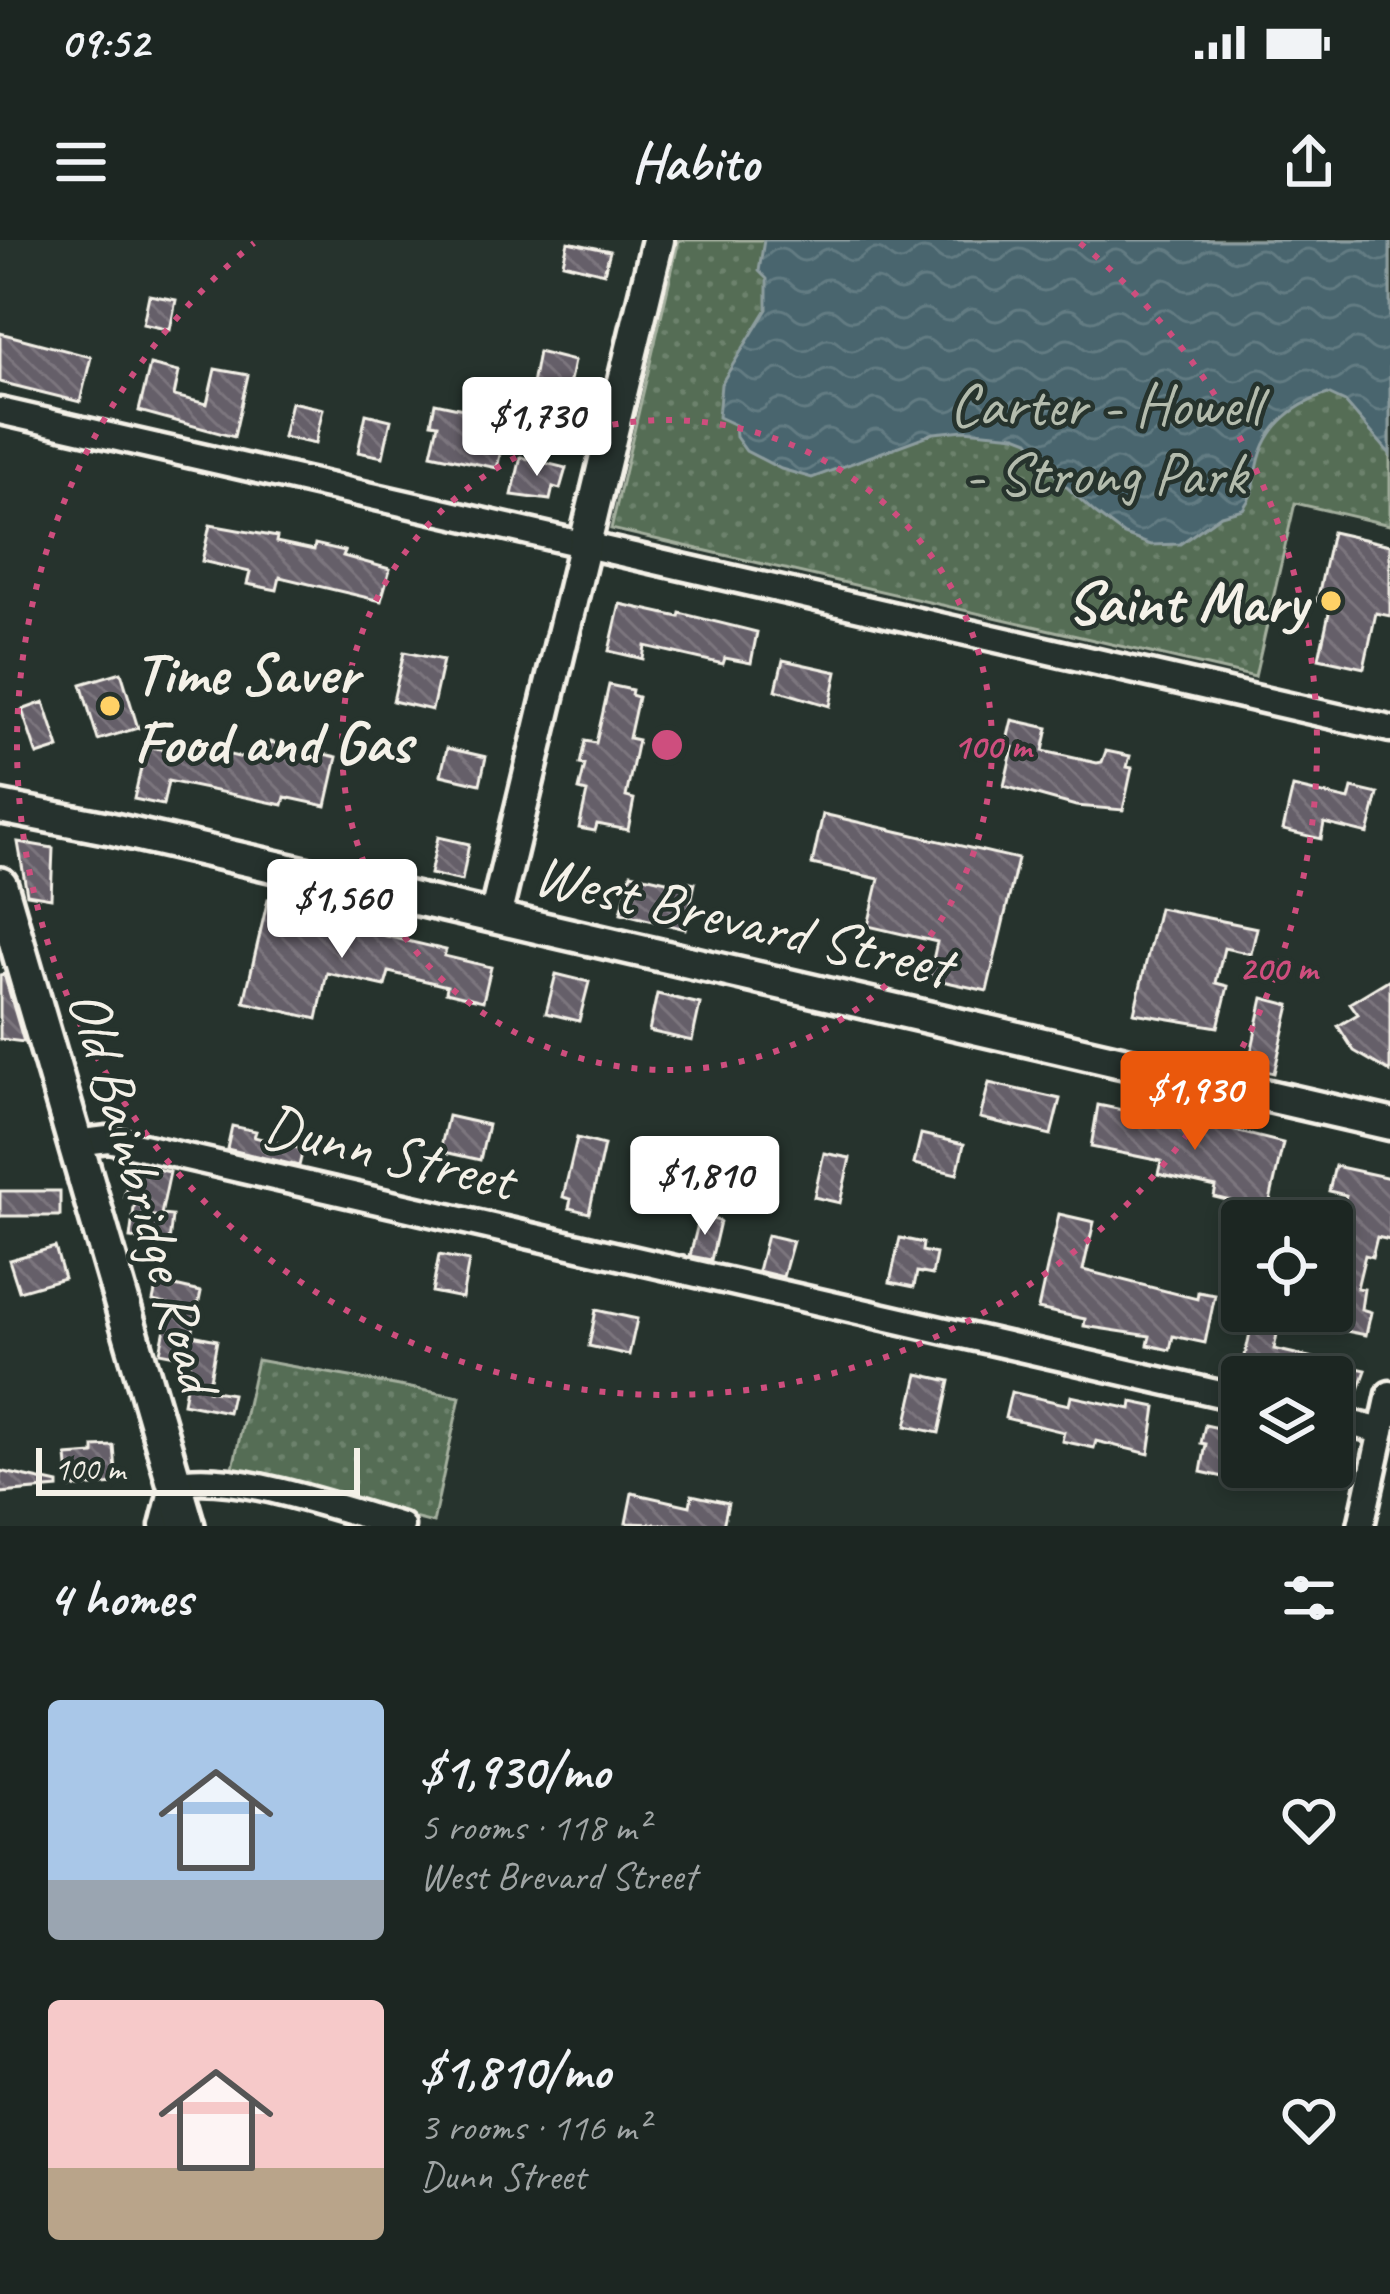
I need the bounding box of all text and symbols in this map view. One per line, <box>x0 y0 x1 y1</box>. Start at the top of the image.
text: 09:52 <box>60 14 149 71</box>
text: Habito <box>631 128 759 196</box>
icon: menu <box>48 129 114 195</box>
icon: share <box>1276 129 1342 195</box>
park label: Carter - Howell - Strong Park <box>950 367 1270 512</box>
pin: $1,730 <box>439 377 635 479</box>
text: $1,730 <box>489 391 585 440</box>
place label: Saint Mary <box>1067 564 1313 640</box>
marker: Saint Mary <box>1318 588 1344 614</box>
place label: Time Saver Food and Gas <box>134 635 418 780</box>
marker: Time Saver Food and Gas <box>97 693 123 719</box>
text: 100 m <box>953 723 1034 769</box>
centre of rings <box>646 724 688 766</box>
street label: West Brevard Street <box>527 835 966 1007</box>
pin: $1,560 <box>244 859 440 961</box>
text: $1,560 <box>294 873 390 922</box>
text: 200 m <box>1239 945 1320 991</box>
street label: Old Bainbridge Road <box>51 981 240 1408</box>
pin: $1,930 <box>1097 1051 1293 1153</box>
text: $1,930 <box>1147 1065 1243 1114</box>
street label: Dunn Street <box>256 1086 526 1219</box>
pin: $1,810 <box>607 1136 803 1238</box>
text: $1,810 <box>657 1150 753 1199</box>
map controls <box>1221 1200 1353 1488</box>
button: locate <box>1221 1200 1353 1332</box>
button: layers <box>1221 1356 1353 1488</box>
scale bar <box>36 1442 360 1495</box>
text: 100 m <box>54 1448 125 1490</box>
icon: filters <box>1276 1565 1342 1631</box>
text: 4 homes <box>48 1566 192 1630</box>
text: $1,930/mo <box>420 1739 610 1803</box>
icon: home <box>144 1748 288 1892</box>
icon: heart <box>1276 1787 1342 1853</box>
text: 5 rooms · 118 m² <box>420 1803 648 1852</box>
text: West Brevard Street <box>420 1852 696 1901</box>
text: $1,810/mo <box>420 2039 610 2103</box>
icon: home <box>144 2048 288 2192</box>
icon: heart <box>1276 2087 1342 2153</box>
text: 3 rooms · 116 m² <box>420 2103 648 2152</box>
text: Dunn Street <box>420 2152 586 2201</box>

